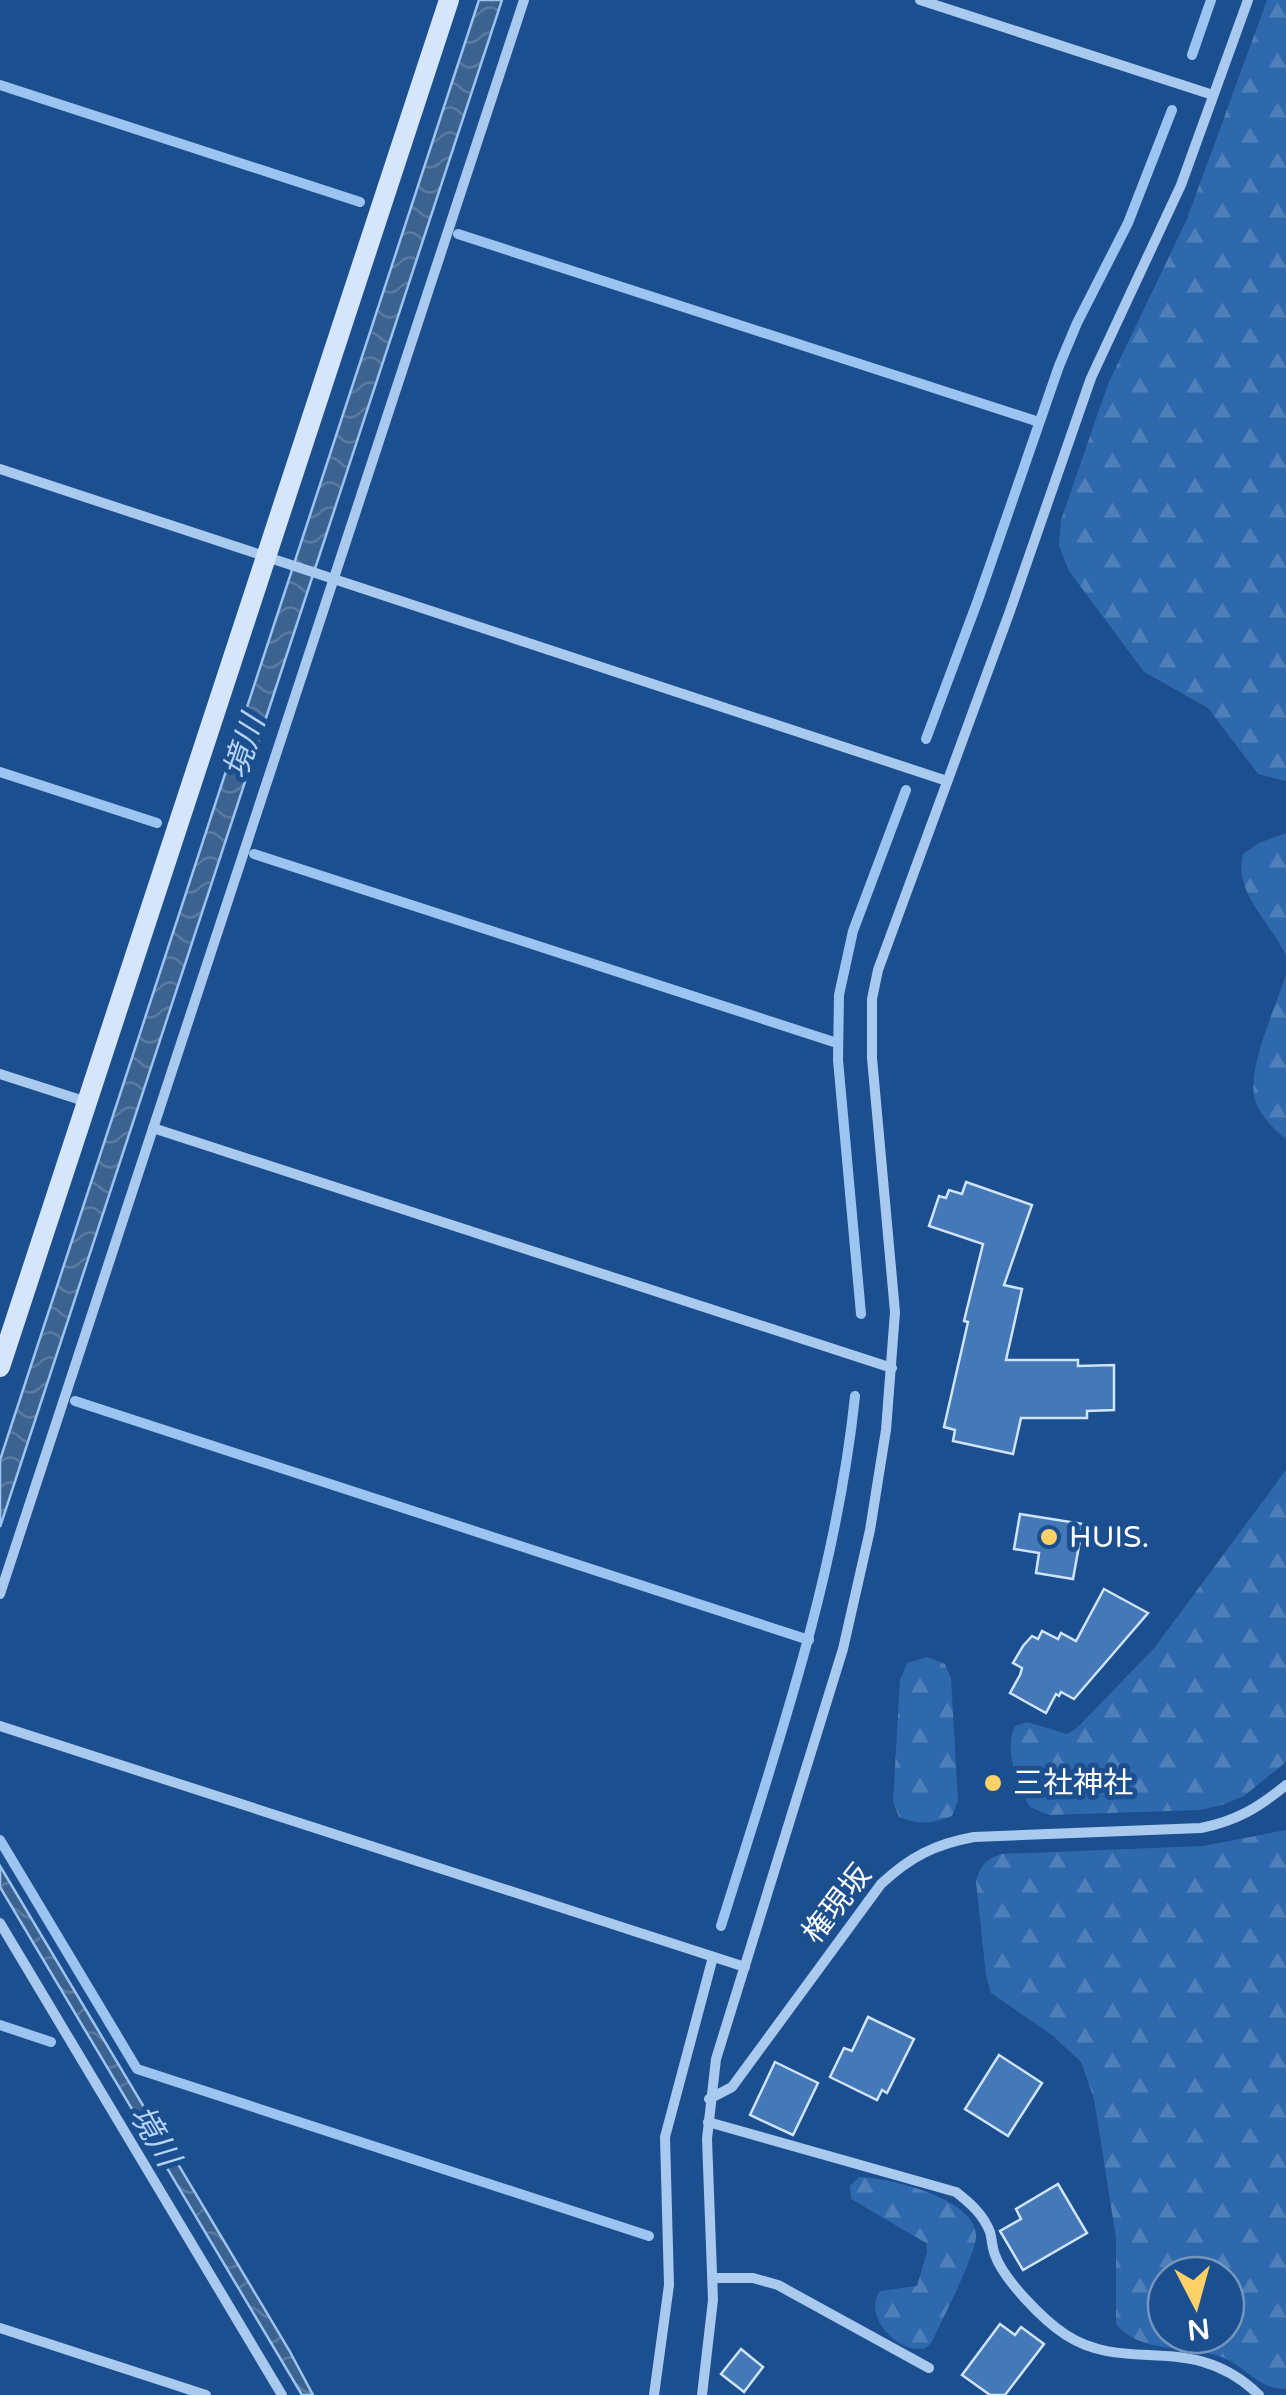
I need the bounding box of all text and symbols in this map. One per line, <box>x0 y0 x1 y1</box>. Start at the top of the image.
water label: 境川 <box>217 708 274 783</box>
place label: HUIS. <box>1069 1519 1149 1556</box>
marker: HUIS. <box>1038 1526 1060 1548</box>
place label: 三社神社 <box>1013 1765 1133 1802</box>
marker: 三社神社 <box>982 1772 1004 1794</box>
street label: 権現坂 <box>795 1857 879 1951</box>
water label: 境川 <box>121 2099 188 2176</box>
north arrow <box>1146 2255 1246 2355</box>
text: N <box>1186 2311 1211 2347</box>

